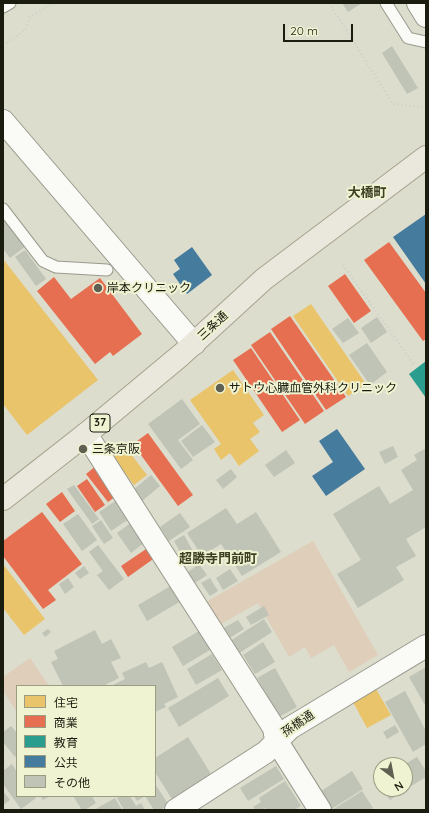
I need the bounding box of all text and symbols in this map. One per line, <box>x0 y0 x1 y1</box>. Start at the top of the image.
scale bar <box>285 16 355 42</box>
text: 20 m <box>290 23 318 38</box>
district label: 大橋町 <box>348 185 386 201</box>
place label: 岸本クリニック <box>107 281 191 295</box>
marker: 岸本クリニック <box>92 282 104 294</box>
street label: 三条通 <box>195 308 231 344</box>
place label: サトウ心臓血管外科クリニック <box>229 381 397 395</box>
marker: サトウ心臓血管外科クリニック <box>214 382 226 394</box>
road number: 37 <box>90 414 110 432</box>
place label: 三条京阪 <box>92 442 140 456</box>
marker: 三条京阪 <box>77 443 89 455</box>
district label: 超勝寺門前町 <box>179 551 257 567</box>
legend <box>16 685 156 797</box>
text: 住宅 <box>54 695 78 710</box>
street label: 孫橋通 <box>279 708 317 740</box>
text: 商業 <box>54 715 78 730</box>
text: 教育 <box>54 735 78 750</box>
text: 公共 <box>54 755 78 770</box>
north arrow <box>373 757 413 797</box>
text: その他 <box>54 775 90 790</box>
text: N <box>392 778 406 794</box>

